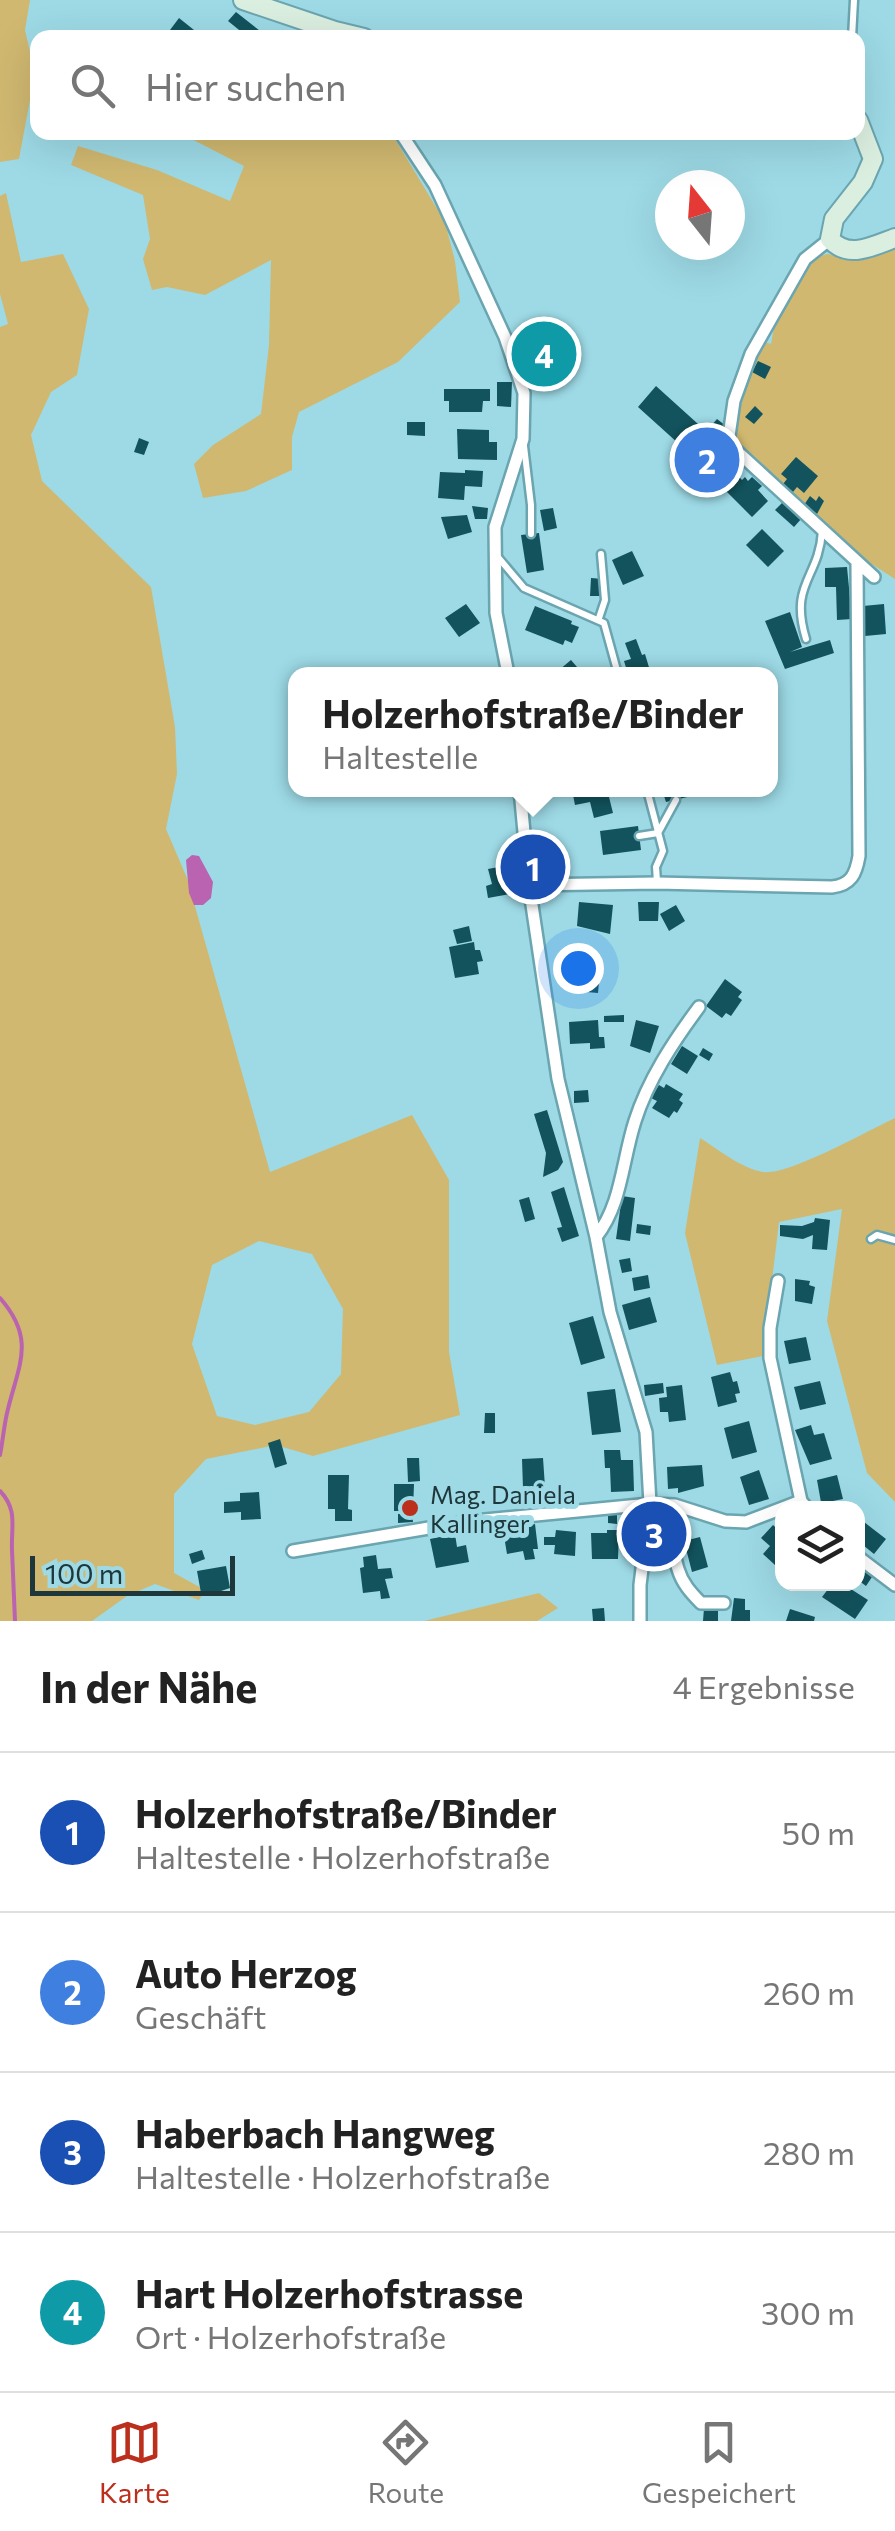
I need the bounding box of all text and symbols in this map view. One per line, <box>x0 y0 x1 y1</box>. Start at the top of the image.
search box <box>30 30 865 140</box>
icon: search <box>65 58 120 113</box>
text: Hier suchen <box>145 62 347 109</box>
north arrow <box>655 170 745 260</box>
pin: 4 <box>512 316 576 392</box>
pin: 2 <box>674 422 740 498</box>
popup <box>288 667 778 797</box>
text: Holzerhofstraße/Binder <box>322 689 744 736</box>
text: Haltestelle <box>322 736 478 776</box>
pin: 1 <box>500 830 566 904</box>
your location <box>553 943 604 994</box>
place label: Mag. Daniela Kallinger <box>430 1479 576 1538</box>
pin: 3 <box>622 1496 686 1572</box>
marker: Mag. Daniela Kallinger <box>399 1497 421 1519</box>
map controls <box>775 1501 865 1591</box>
button: layers <box>775 1501 865 1591</box>
scale bar <box>30 1551 235 1596</box>
text: 100 m <box>45 1556 123 1590</box>
text: In der Nähe <box>40 1660 257 1712</box>
text: 4 Ergebnisse <box>673 1666 855 1706</box>
text: Holzerhofstraße/Binder <box>135 1789 557 1836</box>
text: 1 <box>65 1812 80 1852</box>
text: 50 m <box>782 1812 855 1852</box>
text: Haltestelle · Holzerhofstraße <box>135 1836 550 1876</box>
text: Auto Herzog <box>135 1949 357 1996</box>
text: 2 <box>63 1972 82 2012</box>
text: 260 m <box>763 1972 855 2012</box>
text: Geschäft <box>135 1996 266 2036</box>
text: Haberbach Hangweg <box>135 2109 495 2156</box>
text: 3 <box>63 2132 82 2172</box>
text: 280 m <box>763 2132 855 2172</box>
text: Haltestelle · Holzerhofstraße <box>135 2156 550 2196</box>
text: Hart Holzerhofstrasse <box>135 2269 523 2316</box>
text: 4 <box>63 2292 82 2332</box>
text: 300 m <box>761 2292 855 2332</box>
text: Ort · Holzerhofstraße <box>135 2316 446 2356</box>
tab: Karte <box>99 2415 170 2509</box>
tab: Route <box>368 2415 444 2509</box>
tab: Gespeichert <box>642 2415 796 2509</box>

